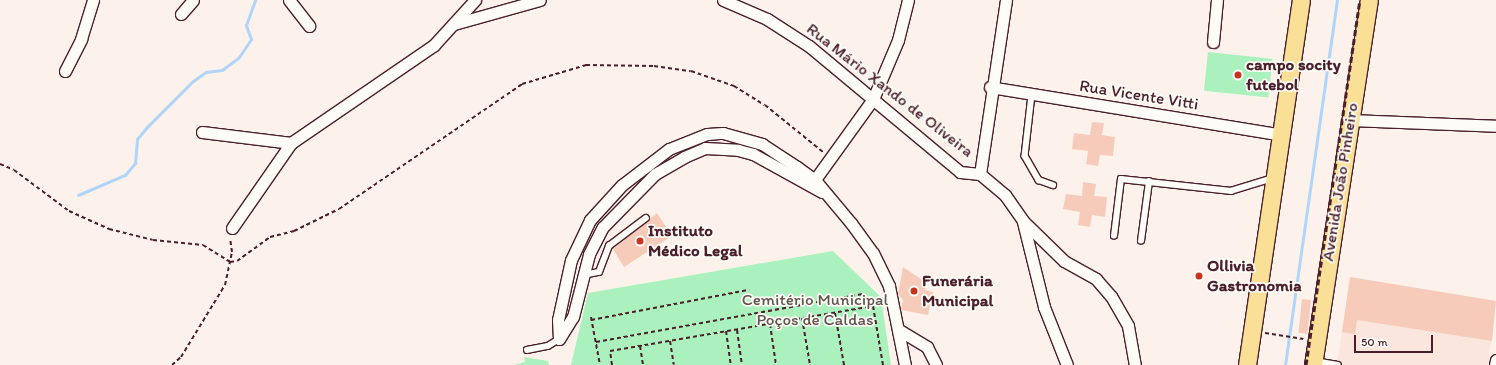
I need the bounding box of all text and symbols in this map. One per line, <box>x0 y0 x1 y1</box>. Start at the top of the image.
street label: Rua Mário Xando de Oliveira <box>802 18 978 162</box>
place label: campo socity futebol <box>1246 55 1341 95</box>
marker: campo socity futebol <box>1233 70 1243 80</box>
street label: Rua Vicente Vitti <box>1078 75 1200 115</box>
street label: Avenida João Pinheiro <box>1317 101 1363 263</box>
place label: Instituto Médico Legal <box>648 221 742 261</box>
marker: Instituto Médico Legal <box>635 236 645 246</box>
place label: Ollivia Gastronomia <box>1207 256 1302 296</box>
place label: Funerária Municipal <box>922 271 993 311</box>
marker: Ollivia Gastronomia <box>1194 271 1204 281</box>
marker: Funerária Municipal <box>909 286 919 296</box>
park label: Cemitério Municipal Poços de Caldas <box>741 290 889 330</box>
scale bar <box>1356 327 1435 353</box>
text: 50 m <box>1361 335 1387 349</box>

